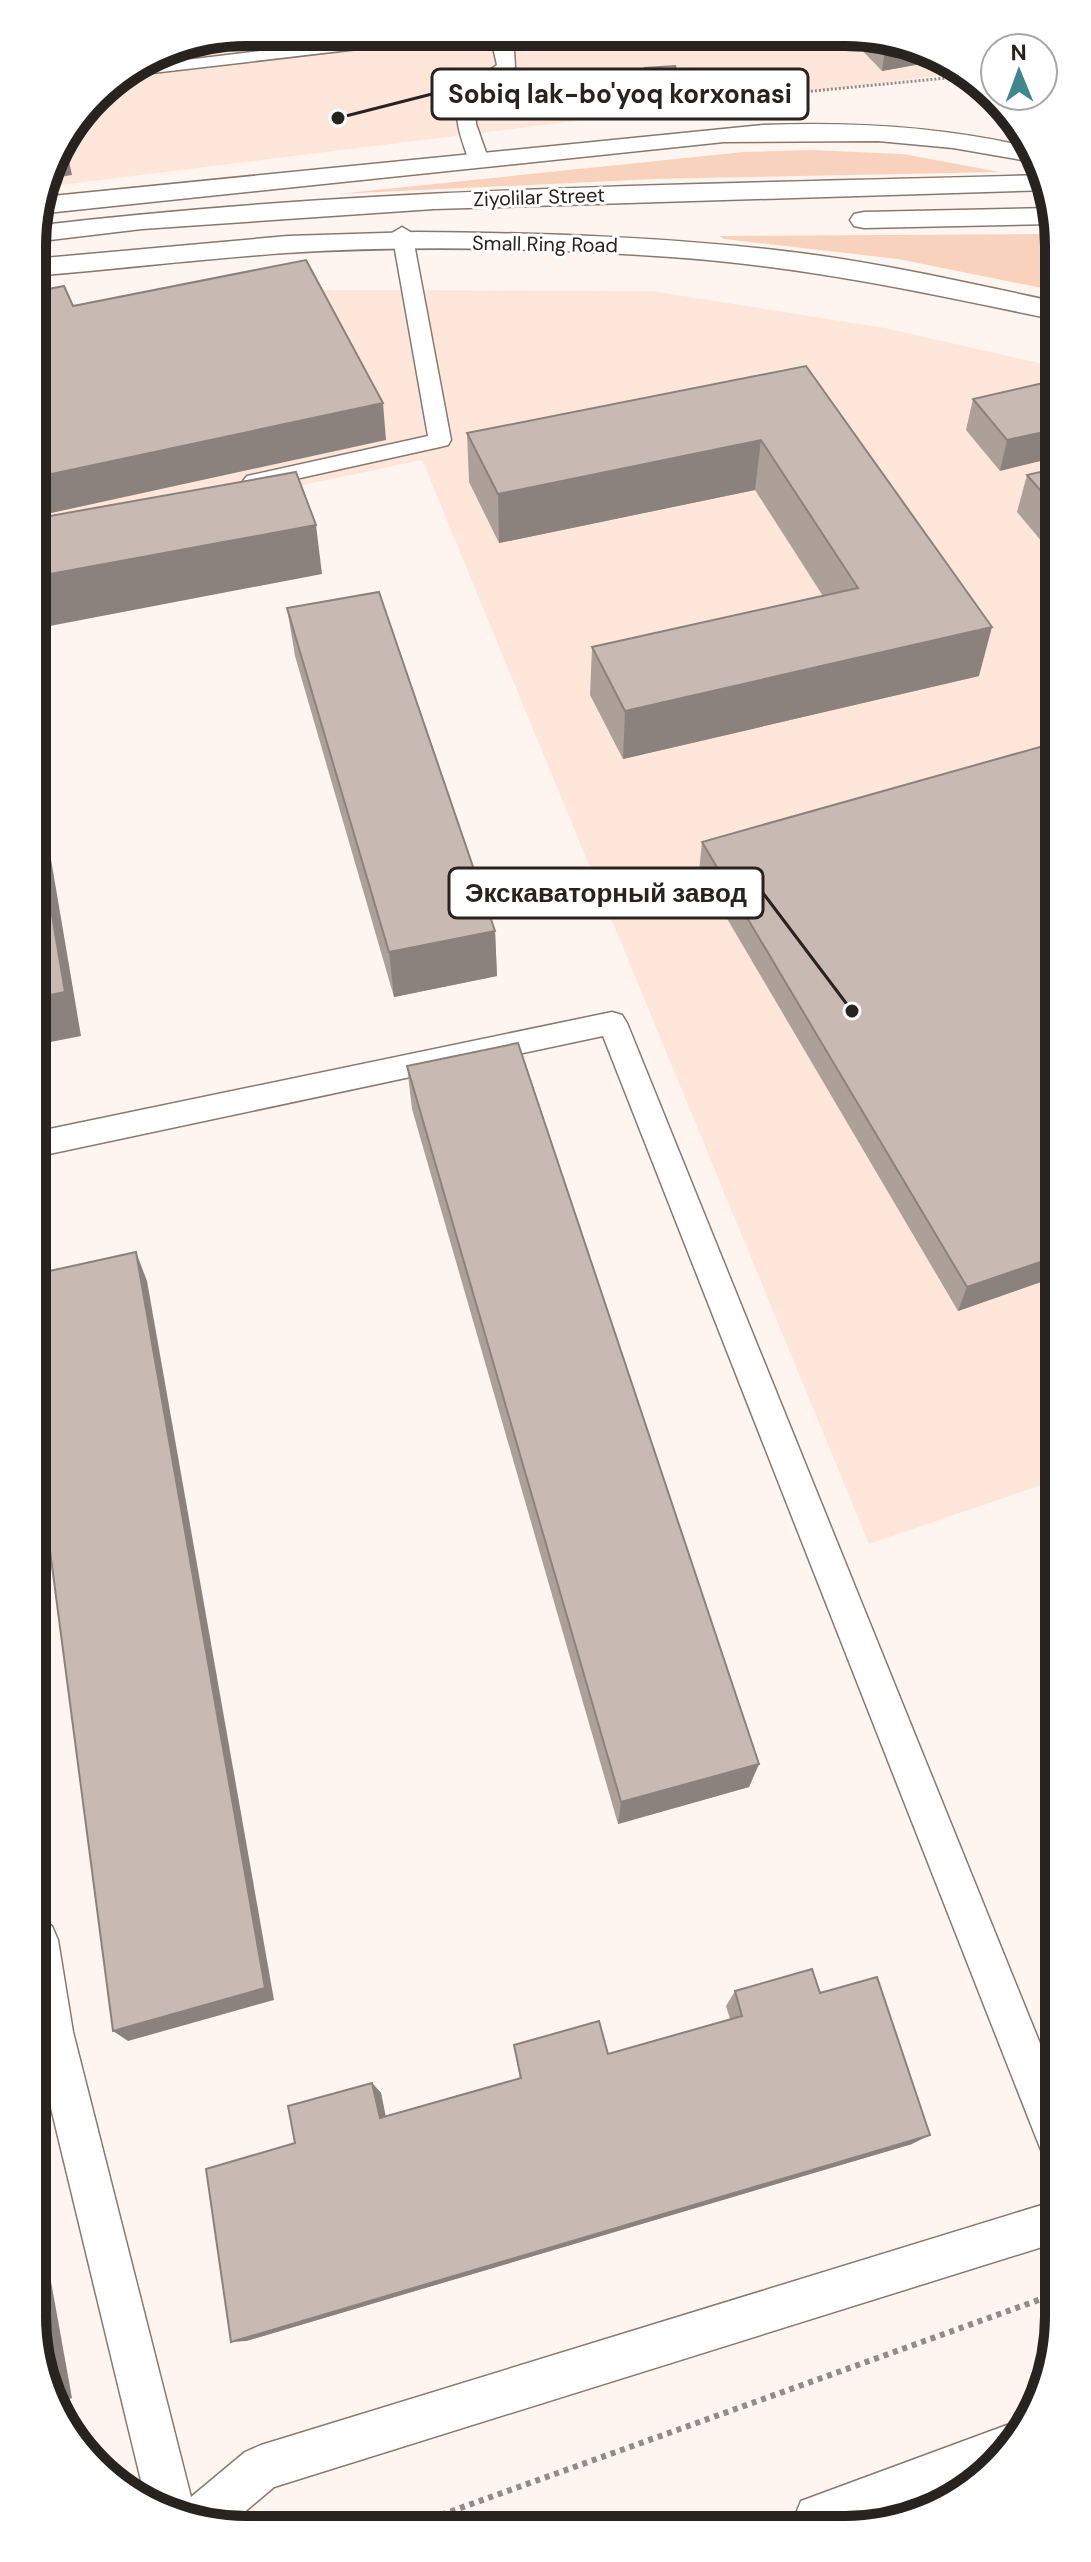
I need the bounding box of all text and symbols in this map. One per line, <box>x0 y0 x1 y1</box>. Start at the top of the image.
north arrow <box>979 32 1059 112</box>
text: N <box>1010 38 1027 67</box>
callout: Sobiq lak-bo'yoq korxonasi <box>432 69 808 119</box>
text: Sobiq lak-bo'yoq korxonasi <box>448 77 792 111</box>
street label: Ziyolilar Street <box>473 182 605 212</box>
street label: Small Ring Road <box>472 230 618 258</box>
callout: Экскаваторный завод <box>449 868 763 918</box>
text: Экскаваторный завод <box>465 876 748 910</box>

